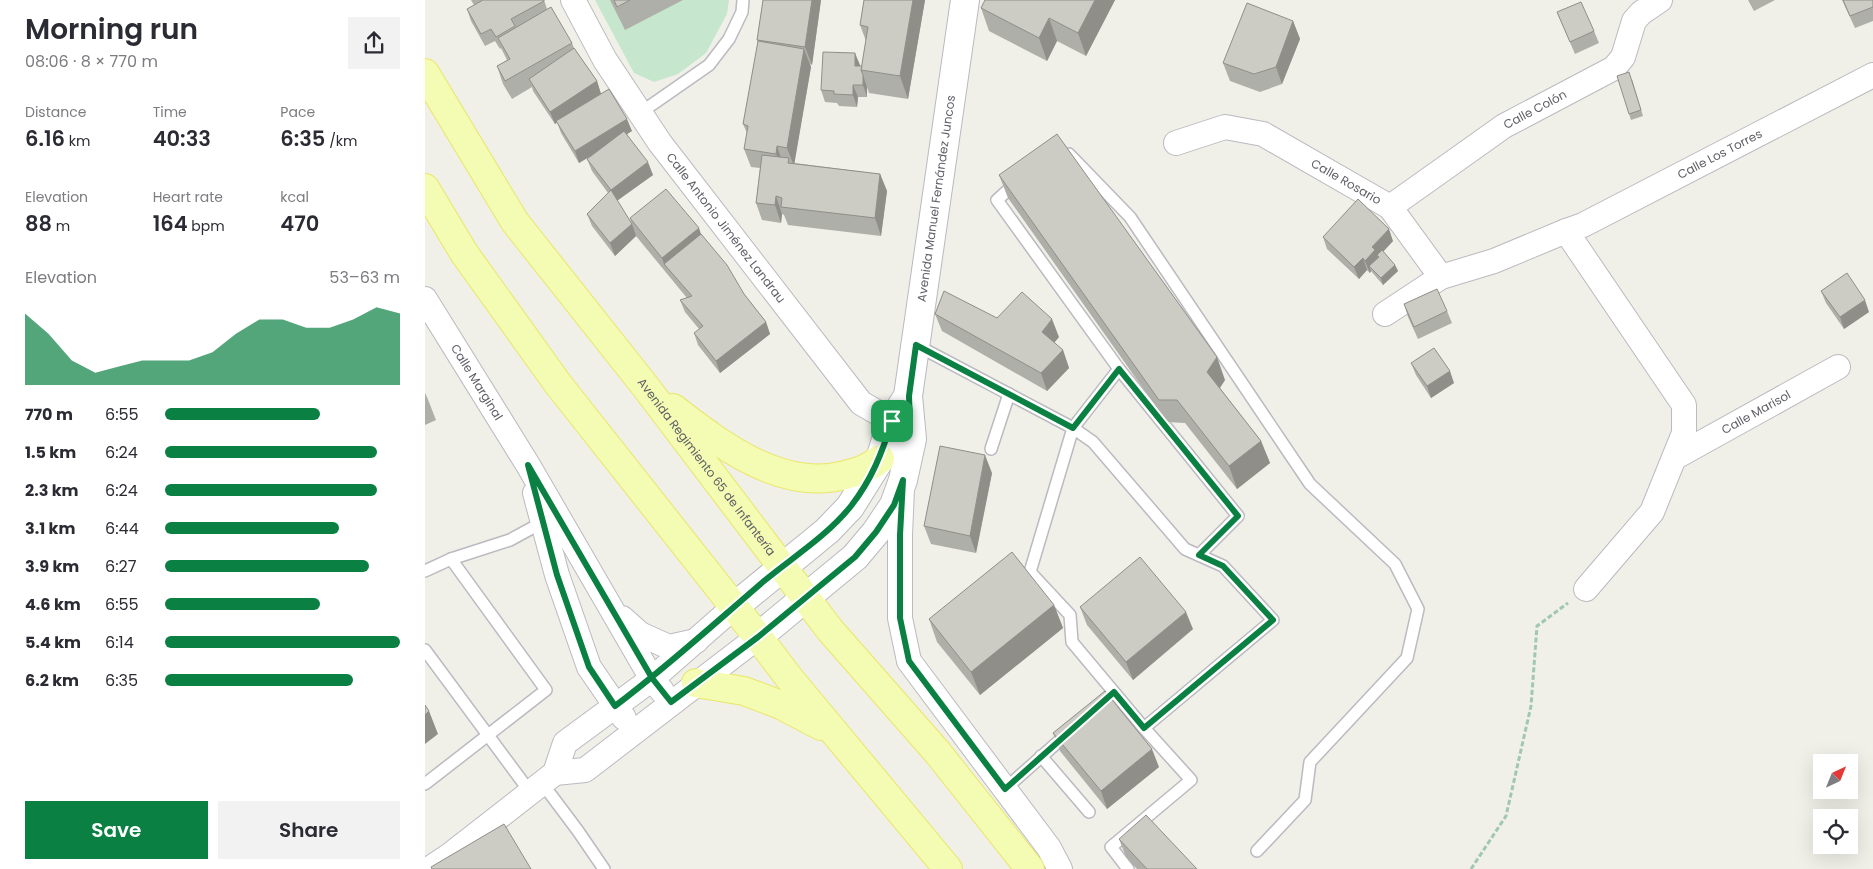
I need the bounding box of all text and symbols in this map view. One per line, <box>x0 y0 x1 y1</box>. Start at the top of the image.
text: Morning run <box>25 10 198 49</box>
button: share <box>348 17 400 69</box>
text: 08:06 · 8 × 770 m <box>25 50 158 73</box>
street label: Calle Colón <box>1500 85 1569 133</box>
street label: Avenida Manuel Fernández Juncos <box>913 94 959 303</box>
text: Distance <box>25 102 86 122</box>
text: Time <box>153 102 187 122</box>
text: Pace <box>280 102 315 122</box>
text: 6.16 <box>25 124 65 153</box>
text: 40:33 <box>153 124 211 153</box>
text: 6:35 <box>280 124 325 153</box>
street label: Calle Los Torres <box>1674 125 1765 183</box>
text: km <box>65 131 90 151</box>
text: /km <box>325 131 357 151</box>
street label: Calle Antonio Jiménez Landrau <box>663 149 790 306</box>
street label: Calle Rosario <box>1308 154 1385 208</box>
text: Elevation <box>25 187 88 207</box>
text: Heart rate <box>153 187 223 207</box>
text: kcal <box>280 187 309 207</box>
text: 88 <box>25 209 52 238</box>
text: 164 <box>153 209 188 238</box>
text: 470 <box>280 209 319 238</box>
text: m <box>52 216 70 236</box>
text: bpm <box>188 216 225 236</box>
text: Elevation <box>25 266 97 289</box>
text: 53–63 m <box>329 266 400 289</box>
street label: Calle Marginal <box>447 341 507 423</box>
street label: Avenida Regimiento 65 de Infantería <box>634 374 780 559</box>
street label: Calle Marisol <box>1718 386 1794 438</box>
pin <box>871 400 913 442</box>
text: 770 m <box>25 403 73 426</box>
text: 6:55 <box>105 403 139 426</box>
icon: arrive <box>878 407 906 435</box>
text: 1.5 km <box>25 441 76 464</box>
text: 6:24 <box>105 441 138 464</box>
text: 2.3 km <box>25 479 79 502</box>
text: 6:24 <box>105 479 138 502</box>
text: 3.1 km <box>25 517 75 540</box>
text: 6:44 <box>105 517 139 540</box>
text: 3.9 km <box>25 555 79 578</box>
text: 6:27 <box>105 555 137 578</box>
text: 4.6 km <box>25 593 81 616</box>
text: 6:55 <box>105 593 139 616</box>
text: 5.4 km <box>25 631 81 654</box>
text: 6:14 <box>105 631 134 654</box>
text: 6.2 km <box>25 669 79 692</box>
text: 6:35 <box>105 669 138 692</box>
north arrow <box>1813 754 1857 799</box>
map controls <box>1813 754 1858 854</box>
button: Save <box>25 801 208 859</box>
button: Share <box>218 801 400 859</box>
button: locate <box>1813 809 1858 854</box>

